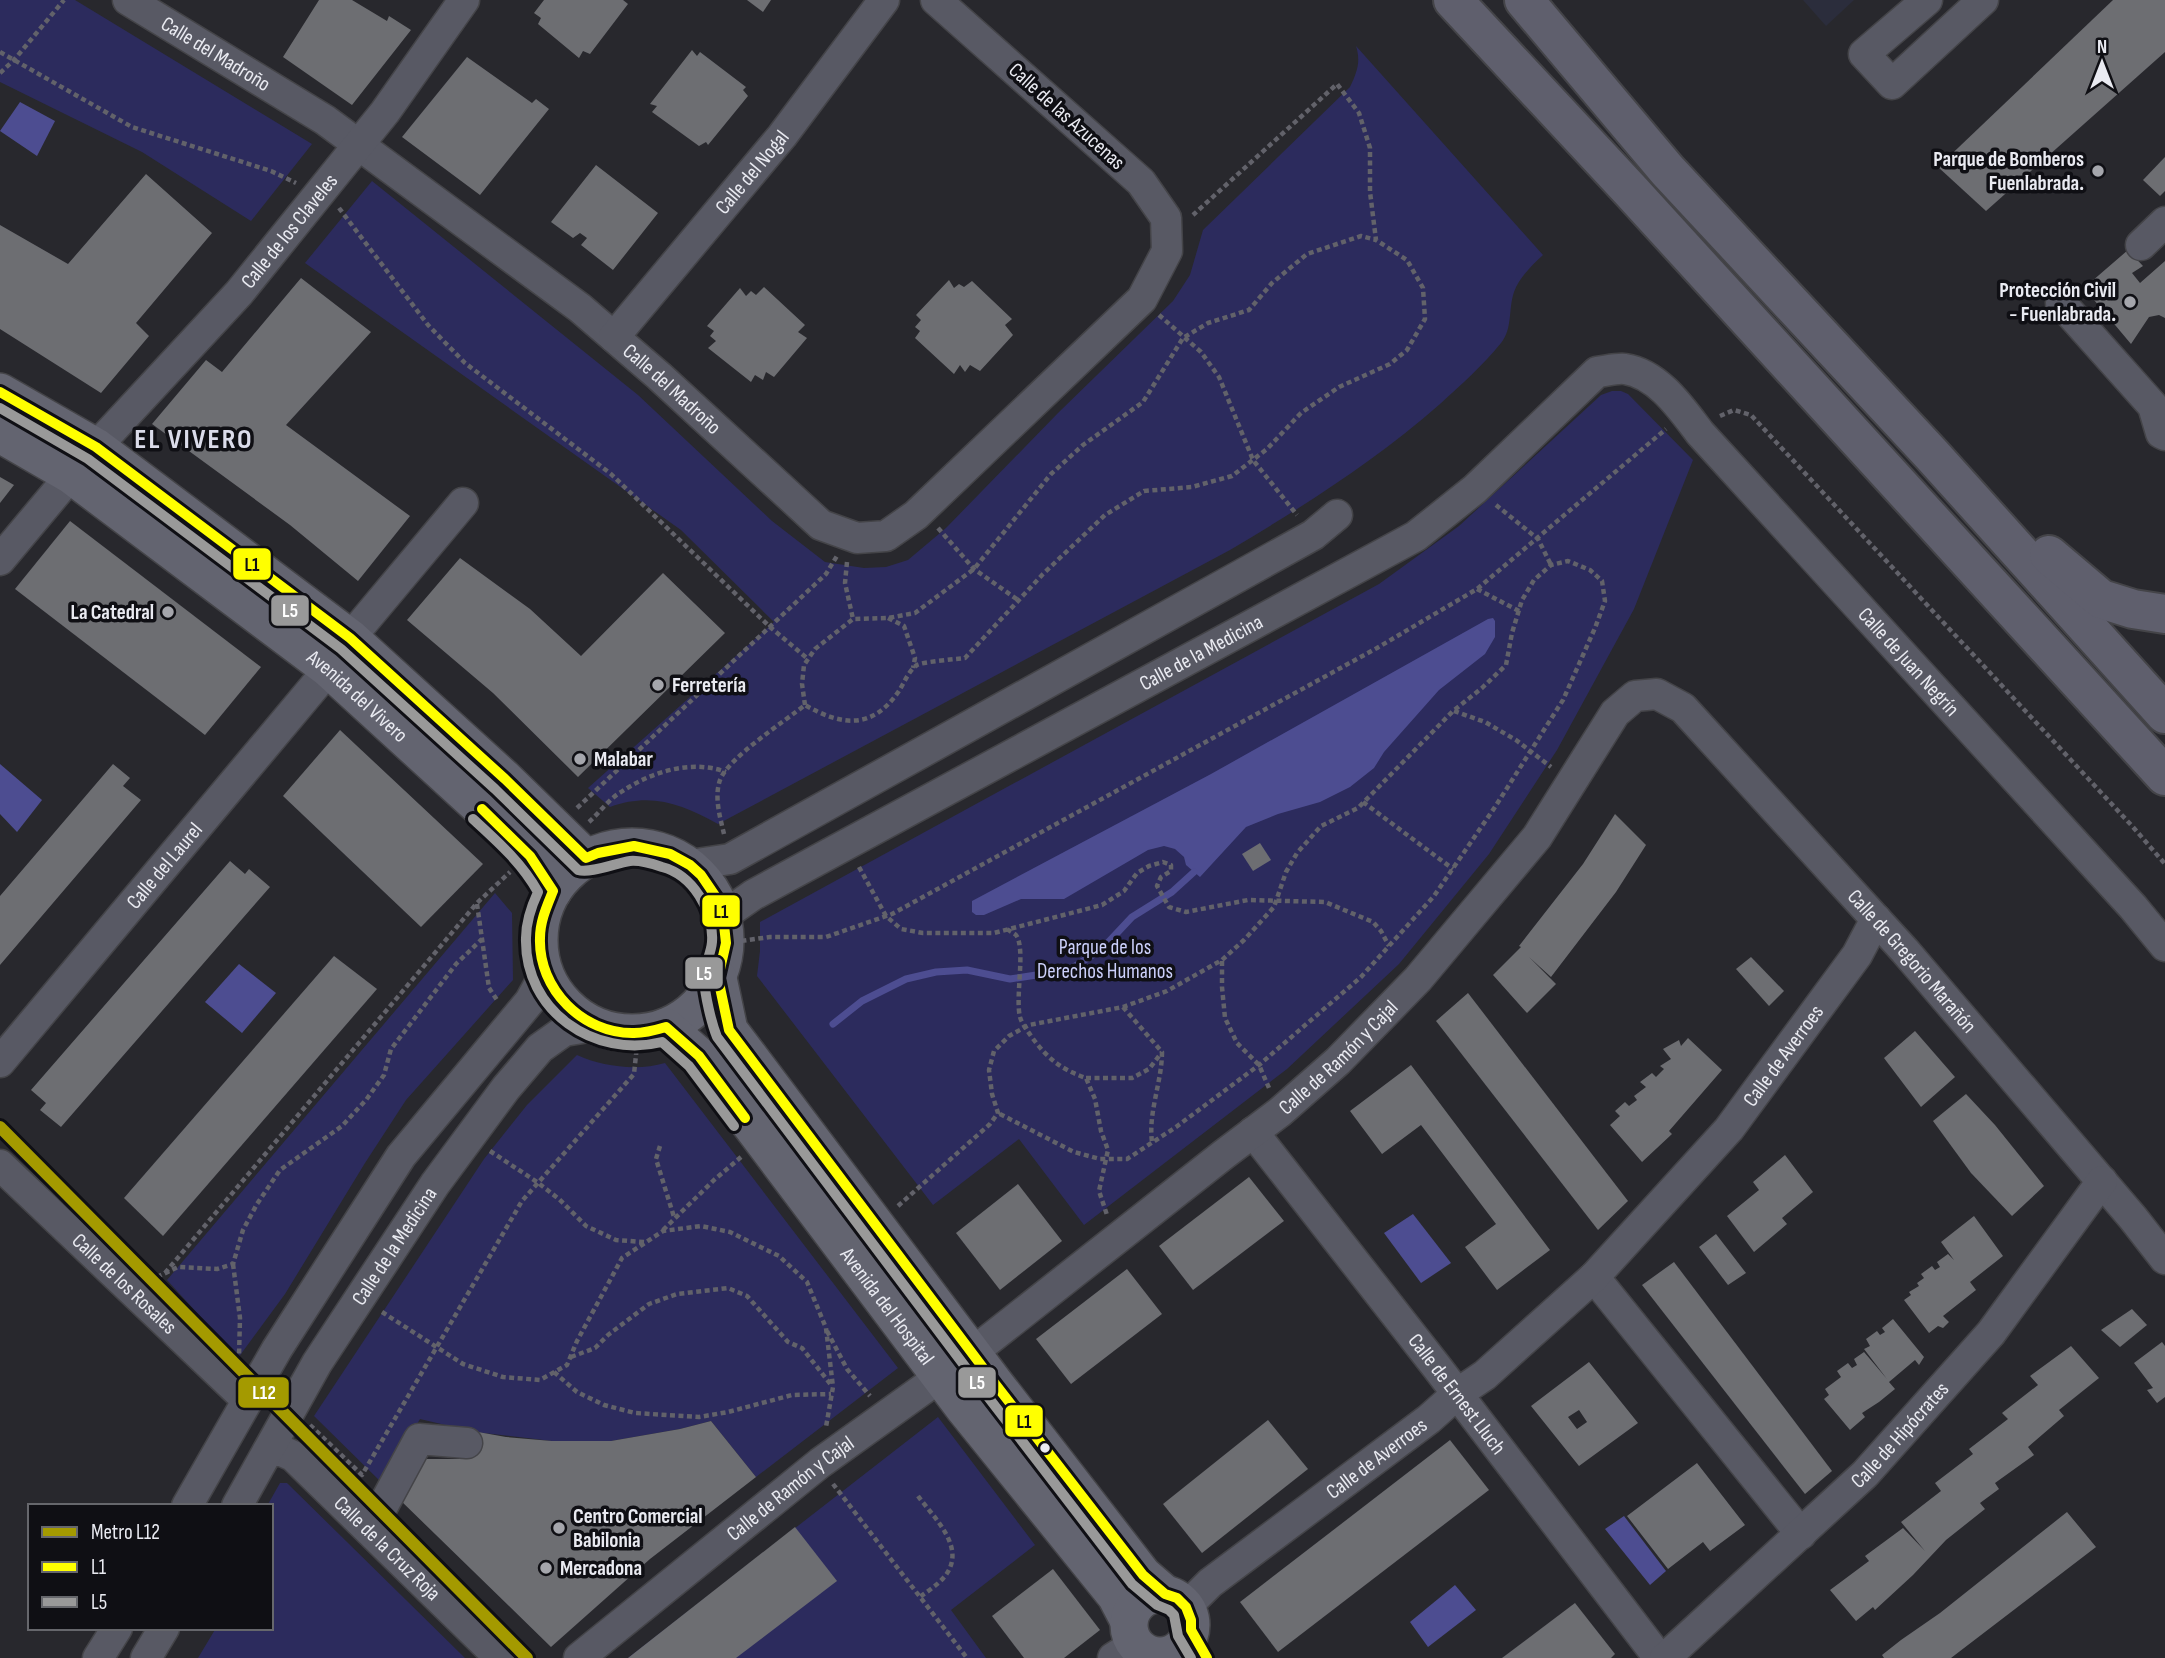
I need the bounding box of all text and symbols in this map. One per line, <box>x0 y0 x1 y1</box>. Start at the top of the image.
street label: Calle del Madroño <box>156 11 275 97</box>
north arrow <box>2067 28 2137 98</box>
text: N <box>2097 36 2107 59</box>
street label: Calle de las Azucenas <box>1003 58 1130 175</box>
street label: Calle del Nogal <box>710 126 795 219</box>
place label: Parque de Bomberos Fuenlabrada. <box>1933 147 2084 196</box>
marker: Parque de Bomberos Fuenlabrada. <box>2090 163 2106 179</box>
street label: Calle de los Claveles <box>236 169 343 293</box>
place label: Protección Civil - Fuenlabrada. <box>1999 278 2116 327</box>
marker: Protección Civil - Fuenlabrada. <box>2122 294 2138 310</box>
street label: Calle del Madroño <box>618 339 726 440</box>
district label: EL VIVERO <box>134 423 254 456</box>
line badge: L1 <box>232 547 272 581</box>
text: L1 <box>245 554 260 577</box>
line badge: L5 <box>270 594 310 627</box>
place label: La Catedral <box>71 600 154 625</box>
text: L5 <box>282 600 298 623</box>
street label: Calle de Juan Negrín <box>1853 603 1964 721</box>
marker: La Catedral <box>160 604 176 620</box>
street label: Calle de la Medicina <box>1135 609 1267 696</box>
street label: Avenida del Vivero <box>301 644 413 748</box>
place label: Ferretería <box>672 673 746 698</box>
marker: Ferretería <box>650 677 666 693</box>
place label: Malabar <box>594 747 653 772</box>
marker: Malabar <box>572 751 588 767</box>
street label: Calle del Laurel <box>122 818 208 914</box>
street label: Calle de Gregorio Marañón <box>1842 885 1982 1038</box>
line badge: L1 <box>701 894 741 928</box>
text: L1 <box>714 901 729 924</box>
park label: Parque de los Derechos Humanos <box>1037 935 1173 984</box>
line badge: L5 <box>684 956 724 990</box>
text: L5 <box>696 963 712 986</box>
street label: Calle de Ramón y Cajal <box>1274 995 1403 1120</box>
street label: Calle de Averroes <box>1738 1000 1829 1111</box>
street label: Calle de la Medicina <box>347 1182 443 1310</box>
street label: Calle de los Rosales <box>67 1228 182 1340</box>
street label: Avenida del Hospital <box>834 1242 939 1370</box>
street label: Calle de Ernest Lluch <box>1402 1329 1511 1459</box>
line badge: L5 <box>957 1366 997 1399</box>
text: L5 <box>969 1372 985 1395</box>
line badge: L12 <box>237 1376 290 1409</box>
street label: Calle de Hipócrates <box>1846 1377 1954 1494</box>
text: L12 <box>252 1382 276 1405</box>
line badge: L1 <box>1004 1404 1044 1438</box>
text: L1 <box>1017 1411 1032 1434</box>
street label: Calle de Averroes <box>1321 1413 1432 1505</box>
street label: Calle de Ramón y Cajal <box>722 1431 859 1546</box>
unlabelled marker <box>1038 1441 1052 1455</box>
street label: Calle de la Cruz Roja <box>328 1491 446 1606</box>
legend <box>28 1504 273 1630</box>
place label: Centro Comercial Babilonia <box>573 1504 703 1553</box>
text: Metro L12 <box>91 1520 160 1545</box>
marker: Centro Comercial Babilonia <box>551 1520 567 1536</box>
text: L1 <box>91 1555 107 1580</box>
place label: Mercadona <box>560 1556 642 1581</box>
marker: Mercadona <box>538 1560 554 1576</box>
text: L5 <box>91 1590 107 1615</box>

